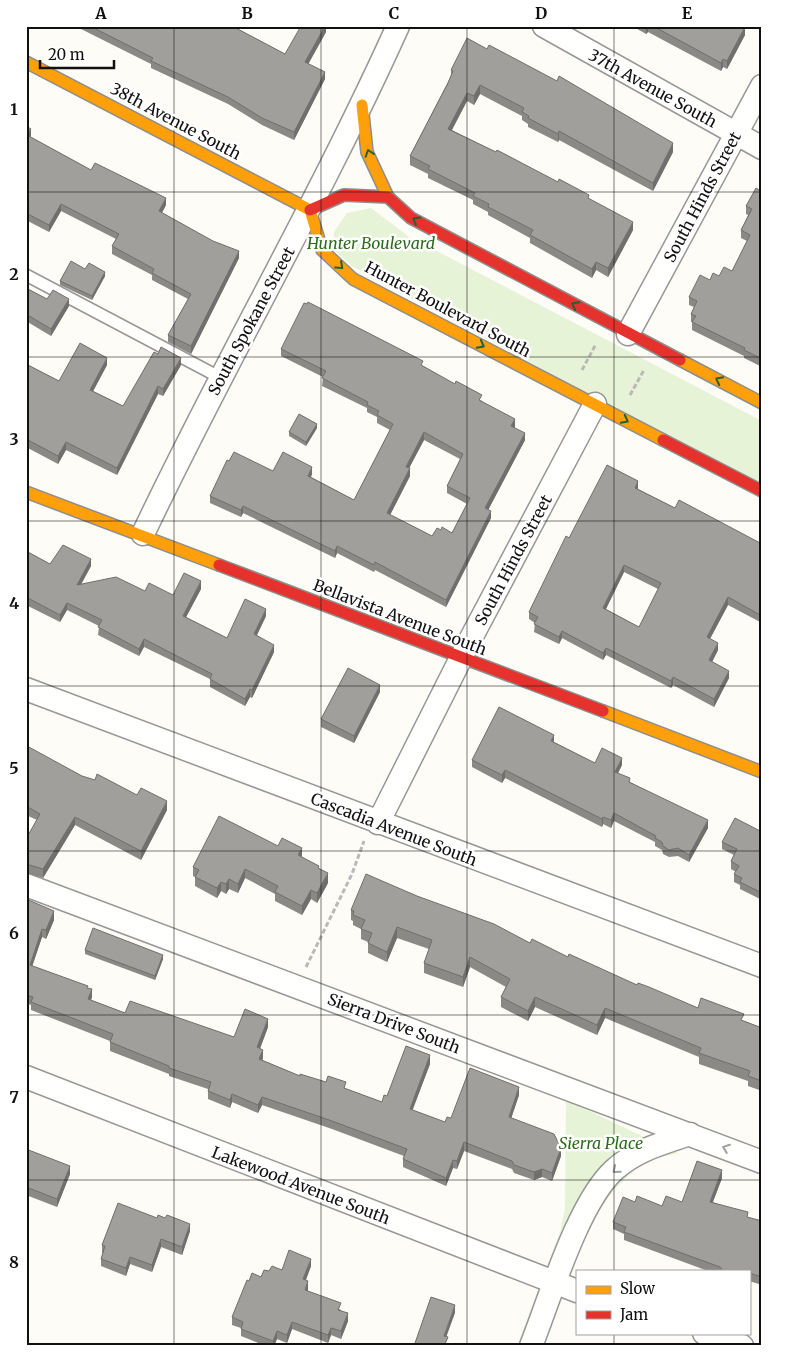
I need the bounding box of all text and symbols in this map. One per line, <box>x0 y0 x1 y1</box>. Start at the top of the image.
text: A <box>94 3 107 23</box>
text: B <box>241 3 253 23</box>
text: C <box>389 3 399 23</box>
text: D <box>535 3 547 23</box>
text: E <box>682 3 693 23</box>
scale bar <box>40 38 114 70</box>
street label: 37th Avenue South <box>585 44 721 132</box>
text: 20 m <box>48 45 85 64</box>
street label: 38th Avenue South <box>107 78 245 164</box>
text: 1 <box>10 99 18 119</box>
street label: South Hinds Street <box>659 128 745 266</box>
one-way arrow <box>364 149 374 158</box>
one-way arrow <box>412 217 421 227</box>
park label: Hunter Boulevard <box>306 233 436 253</box>
street label: South Spokane Street <box>203 243 299 399</box>
street label: Hunter Boulevard South <box>362 257 535 361</box>
one-way arrow <box>334 260 343 269</box>
text: 2 <box>9 264 19 284</box>
one-way arrow <box>571 301 580 311</box>
one-way arrow <box>476 339 485 349</box>
one-way arrow <box>715 376 724 386</box>
one-way arrow <box>620 414 629 424</box>
text: 3 <box>9 429 19 449</box>
street label: South Hinds Street <box>470 491 556 629</box>
street label: Bellavista Avenue South <box>310 575 490 659</box>
text: 4 <box>9 593 19 613</box>
text: 5 <box>9 758 19 778</box>
street label: Cascadia Avenue South <box>308 788 480 870</box>
text: 6 <box>9 923 19 943</box>
street label: Sierra Drive South <box>325 989 463 1058</box>
text: 7 <box>9 1087 19 1107</box>
park label: Sierra Place <box>559 1133 643 1153</box>
street label: Lakewood Avenue South <box>209 1142 393 1228</box>
one-way arrow <box>722 1144 731 1154</box>
one-way arrow <box>612 1165 621 1174</box>
text: 8 <box>9 1252 19 1272</box>
legend <box>576 1270 750 1334</box>
text: Slow <box>620 1279 655 1298</box>
text: Jam <box>619 1305 648 1324</box>

